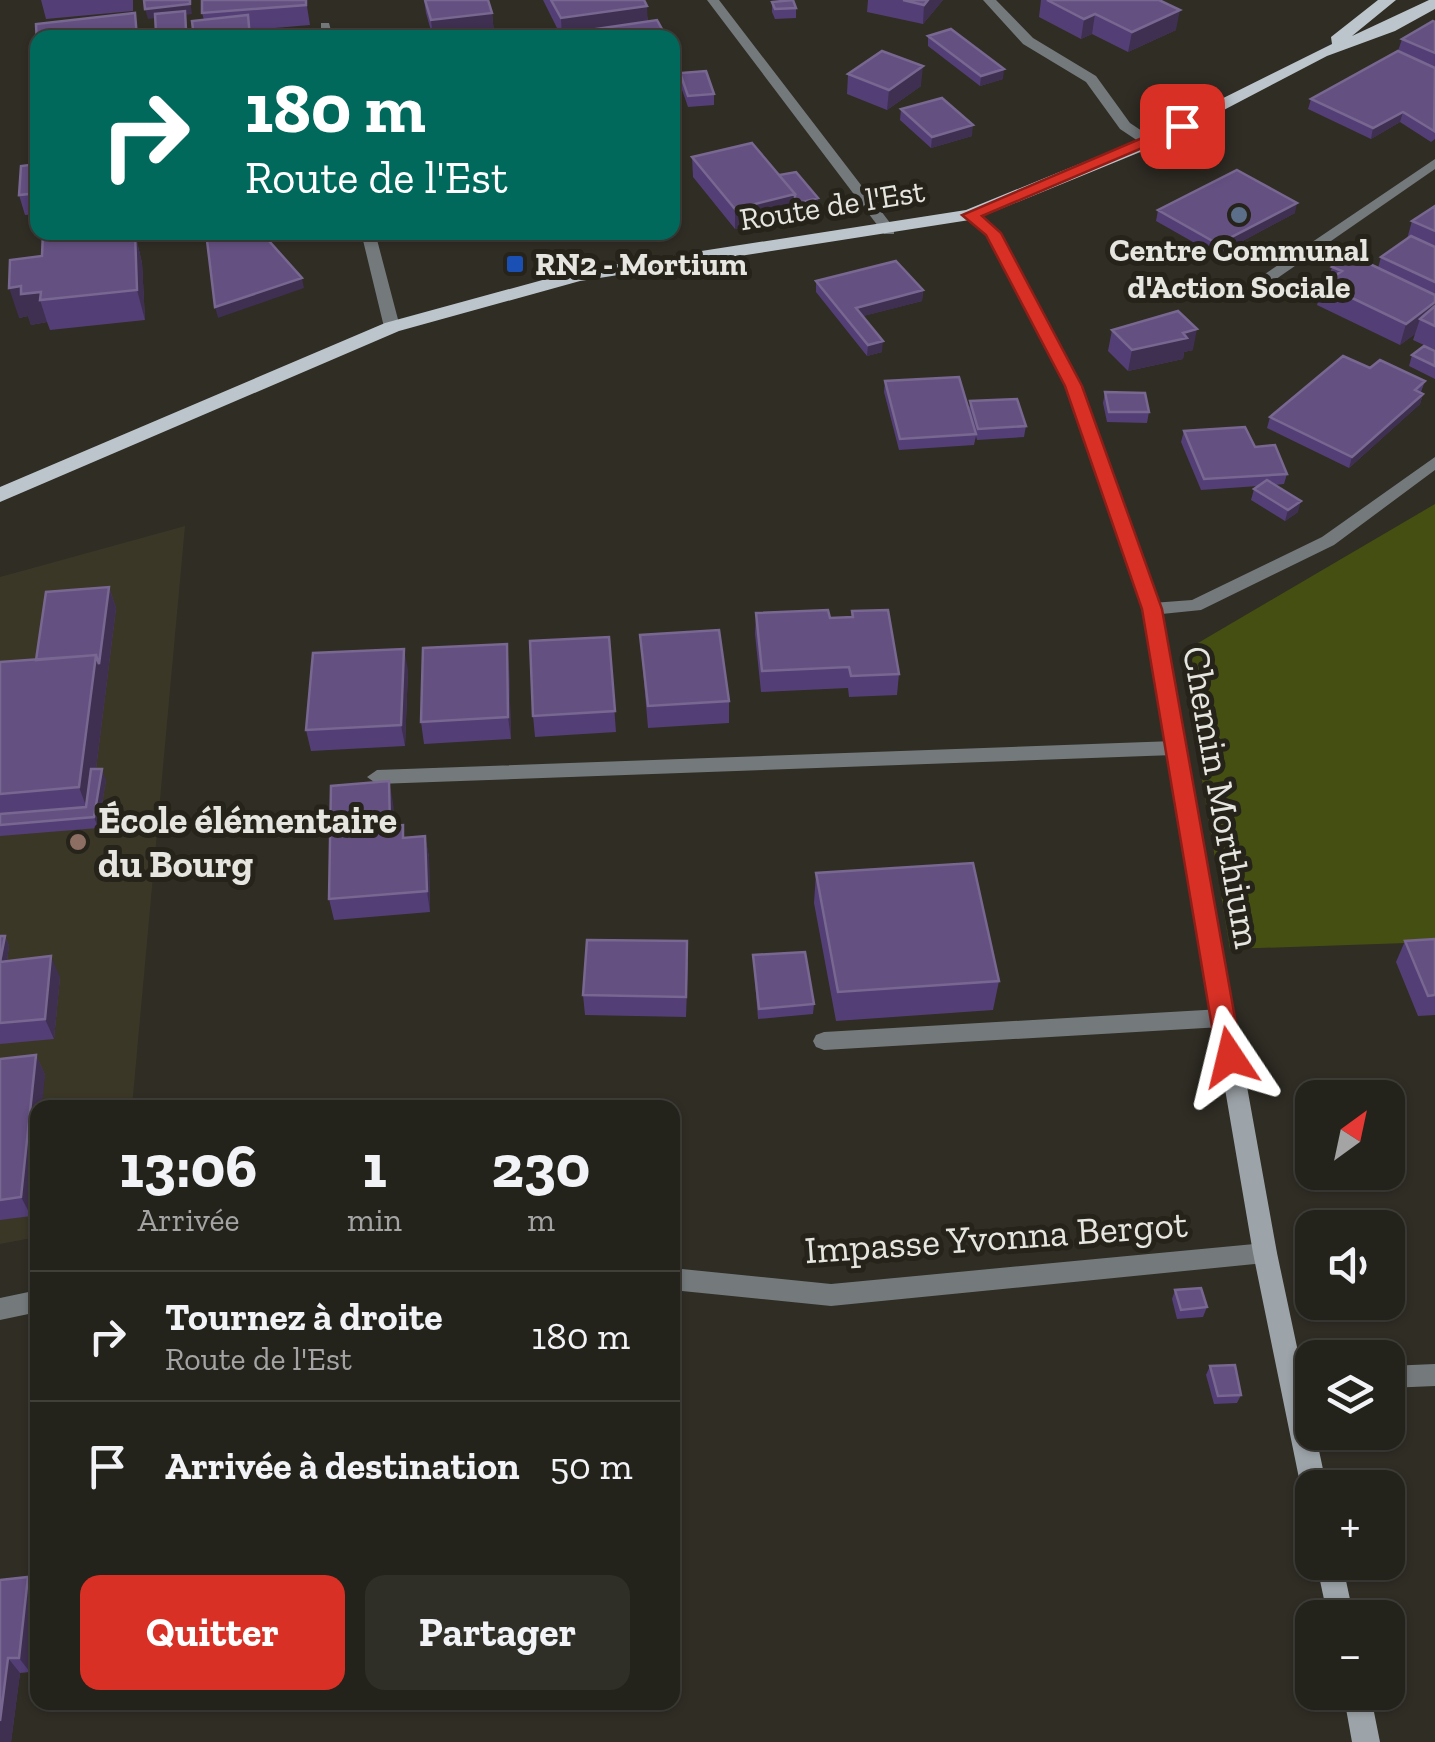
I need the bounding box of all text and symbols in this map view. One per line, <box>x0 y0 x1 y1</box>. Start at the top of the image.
text: 180 m <box>245 66 426 150</box>
icon: right <box>80 70 210 200</box>
pin <box>1140 84 1225 169</box>
icon: arrive <box>1155 99 1210 154</box>
text: Route de l'Est <box>245 151 508 205</box>
street label: Route de l'Est <box>737 172 927 238</box>
marker: Centre Communal d'Action Sociale <box>1228 204 1250 226</box>
place label: Centre Communal d'Action Sociale <box>1109 231 1369 306</box>
place label: RN2 - Mortium <box>535 245 747 283</box>
marker: RN2 - Mortium <box>504 253 526 275</box>
street label: Chemin Morthium <box>1173 642 1271 952</box>
place label: École élémentaire du Bourg <box>98 797 397 887</box>
marker: École élémentaire du Bourg <box>67 831 89 853</box>
position arrow <box>1178 1005 1282 1109</box>
north arrow <box>1295 1080 1405 1190</box>
map controls <box>1295 1080 1405 1710</box>
text: 13:06 <box>120 1130 257 1202</box>
text: 1 <box>362 1130 387 1202</box>
text: 230 <box>492 1130 590 1202</box>
text: Arrivée <box>138 1201 240 1239</box>
text: min <box>347 1201 402 1239</box>
text: m <box>527 1201 555 1239</box>
street label: Impasse Yvonna Bergot <box>803 1201 1189 1273</box>
button: sound <box>1295 1210 1405 1320</box>
text: Tournez à droite <box>165 1294 443 1340</box>
icon: right <box>80 1309 135 1364</box>
text: 180 m <box>532 1313 630 1359</box>
text: Route de l'Est <box>165 1340 352 1378</box>
button: layers <box>1295 1340 1405 1450</box>
icon: arrive <box>80 1439 135 1494</box>
text: Arrivée à destination <box>165 1443 520 1489</box>
text: 50 m <box>550 1443 632 1489</box>
button: + <box>1295 1470 1405 1580</box>
button: Quitter <box>80 1575 345 1690</box>
button: Partager <box>365 1575 630 1690</box>
button: − <box>1295 1600 1405 1710</box>

